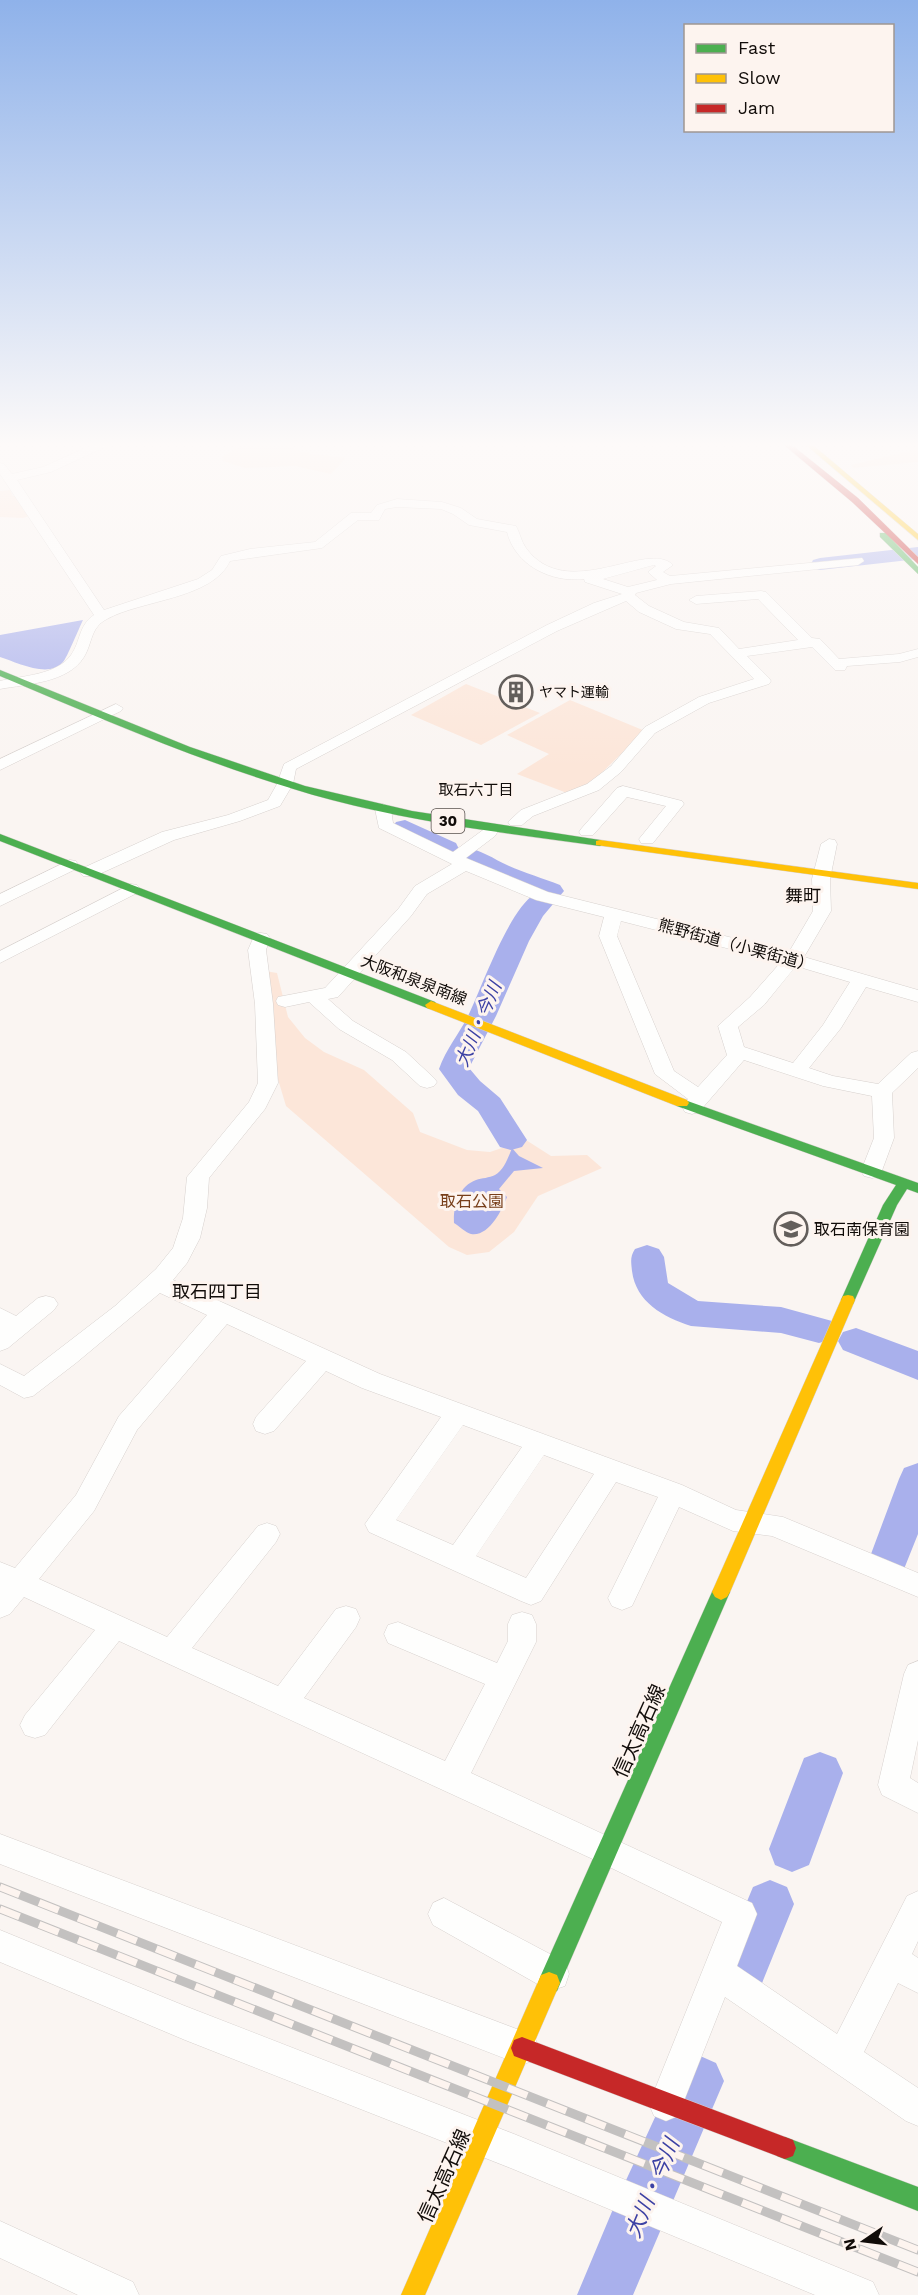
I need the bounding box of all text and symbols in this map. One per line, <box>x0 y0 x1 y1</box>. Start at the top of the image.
legend <box>684 24 894 132</box>
text: Fast <box>738 37 776 58</box>
text: Slow <box>738 67 781 88</box>
text: Jam <box>738 97 775 118</box>
building icon: ヤマト運輸 <box>498 674 534 710</box>
place label: ヤマト運輸 <box>539 684 609 700</box>
district label: 取石六丁目 <box>438 781 514 799</box>
road number: 30 <box>432 809 464 833</box>
district label: 舞町 <box>785 885 821 906</box>
street label: 熊野街道（小栗街道） <box>656 915 816 975</box>
street label: 大阪和泉泉南線 <box>358 951 470 1009</box>
water label: 大川・今川 <box>451 977 506 1070</box>
park label: 取石公園 <box>440 1192 504 1211</box>
school or university icon: 取石南保育園 <box>773 1211 809 1247</box>
place label: 取石南保育園 <box>814 1220 910 1239</box>
district label: 取石四丁目 <box>172 1281 262 1302</box>
street label: 信太高石線 <box>608 1680 670 1782</box>
street label: 信太高石線 <box>413 2125 475 2227</box>
water label: 大川・今川 <box>620 2133 685 2241</box>
north arrow <box>834 2211 894 2271</box>
text: N <box>839 2236 861 2253</box>

